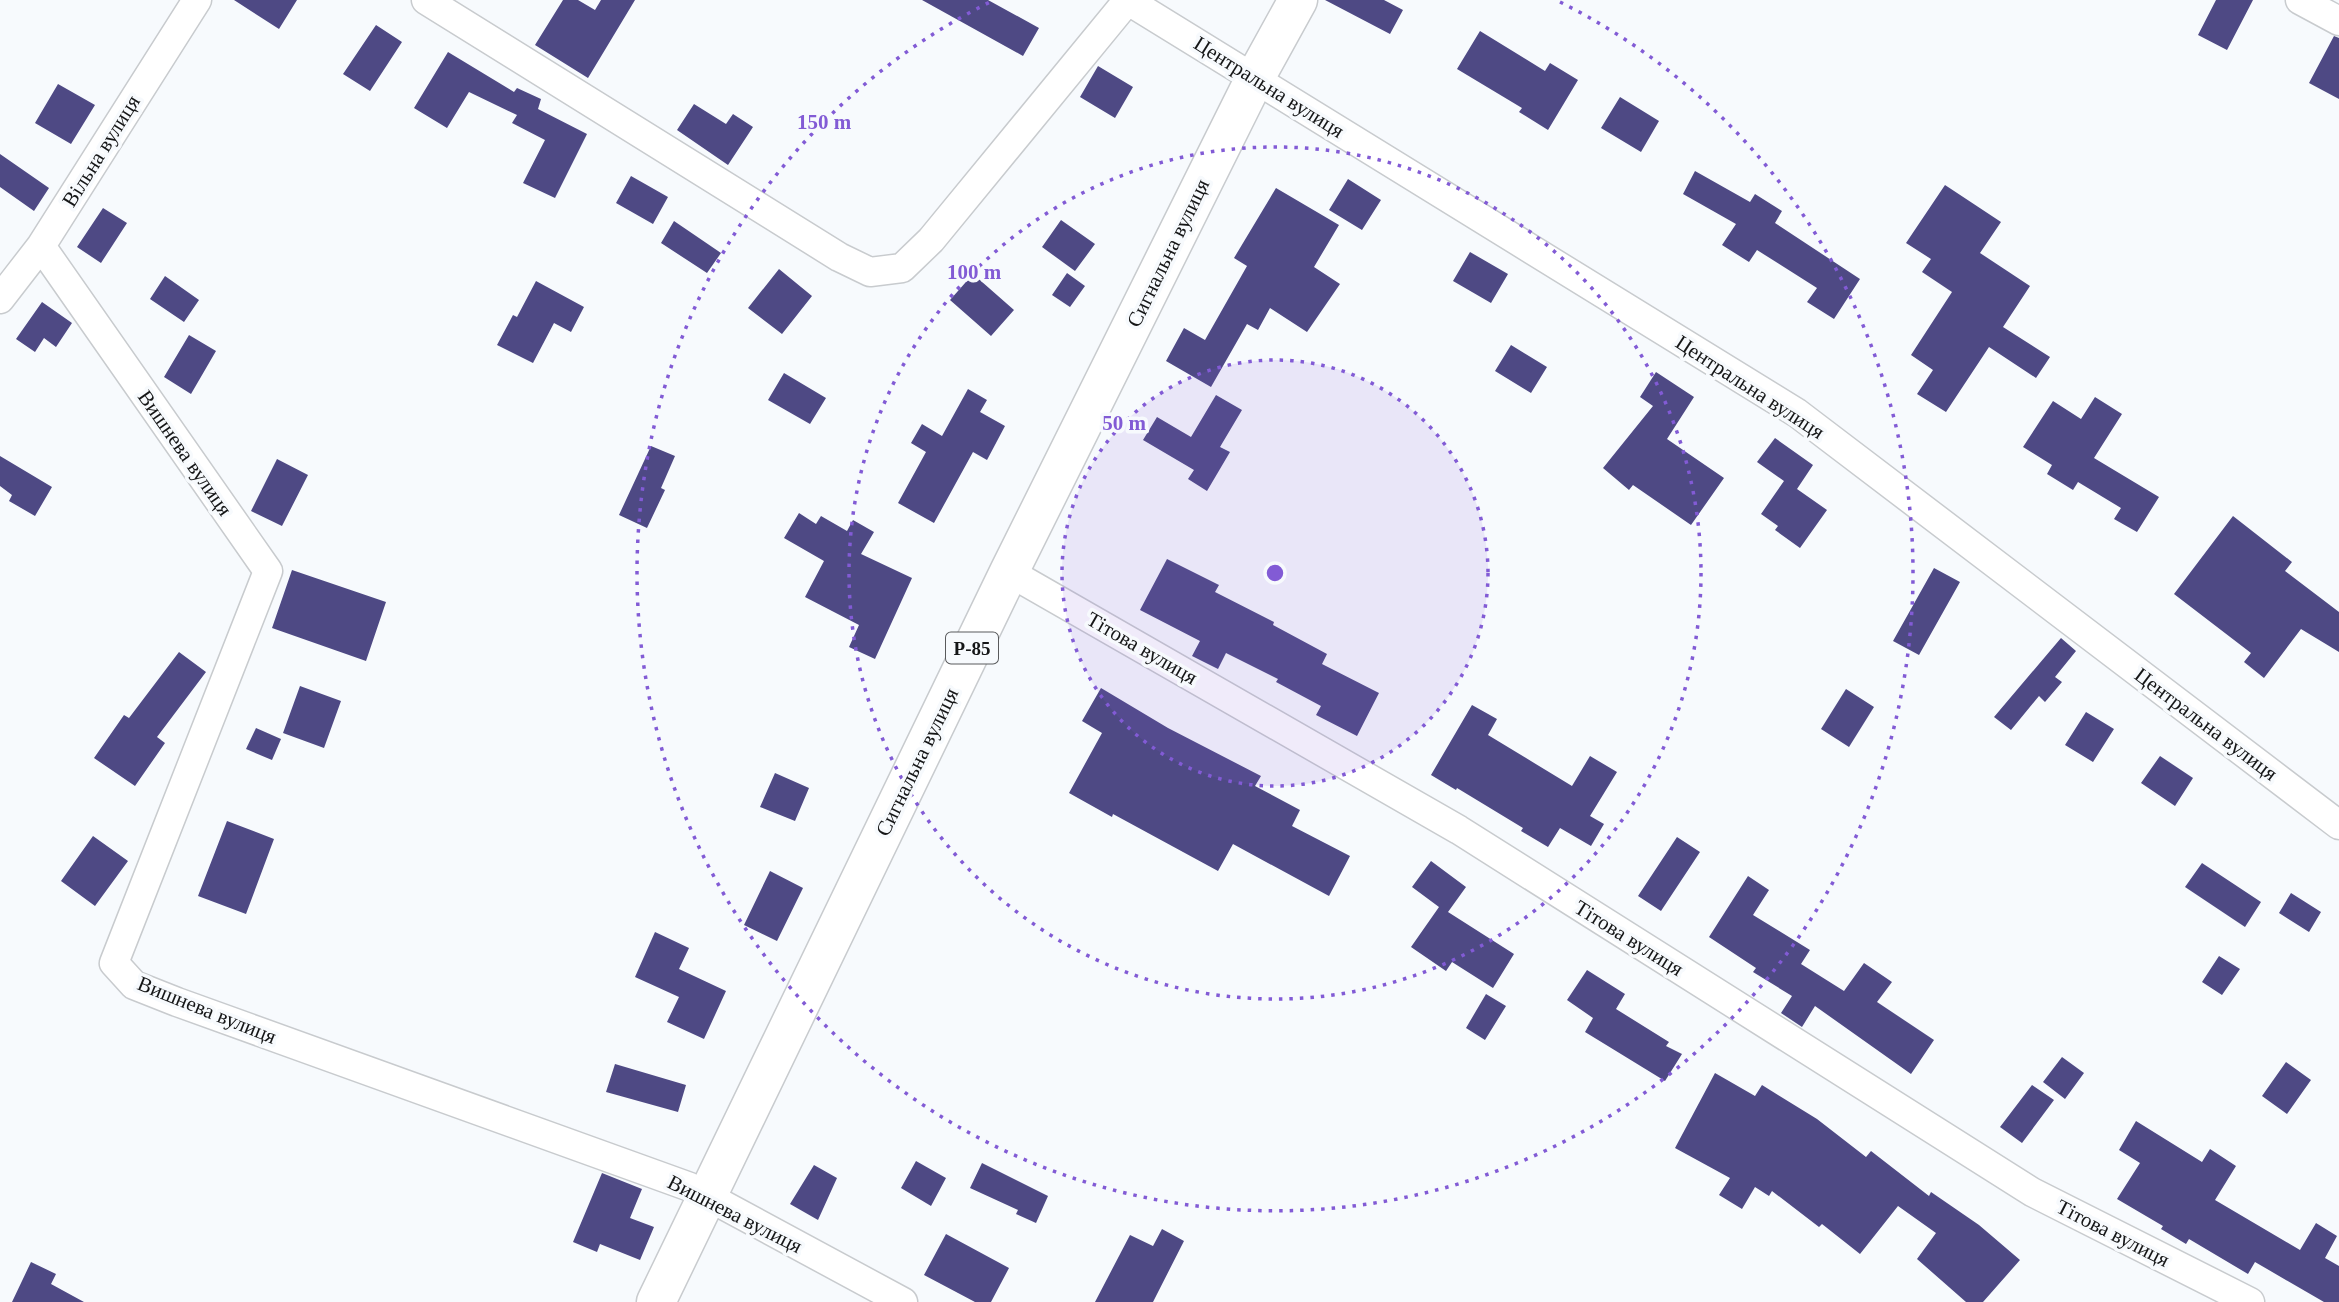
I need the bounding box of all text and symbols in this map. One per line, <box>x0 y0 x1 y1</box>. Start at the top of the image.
street label: Центральна вулиця <box>1190 31 1349 143</box>
street label: Вільна вулиця <box>57 90 145 211</box>
text: 150 m <box>797 110 852 134</box>
street label: Сигнальна вулиця <box>1122 175 1214 331</box>
text: 100 m <box>947 260 1002 284</box>
street label: Центральна вулиця <box>1671 330 1829 444</box>
street label: Вишнева вулиця <box>133 386 237 521</box>
text: 50 m <box>1102 411 1146 435</box>
centre of rings <box>1263 561 1287 585</box>
street label: Тітова вулиця <box>1082 607 1202 689</box>
road number: Р-85 <box>946 632 998 664</box>
street label: Центральна вулиця <box>2130 663 2282 786</box>
street label: Сигнальна вулиця <box>871 684 963 840</box>
street label: Тітова вулиця <box>1570 895 1688 981</box>
street label: Вишнева вулиця <box>134 971 280 1049</box>
street label: Вишнева вулиця <box>664 1170 806 1258</box>
street label: Тітова вулиця <box>2052 1194 2174 1272</box>

